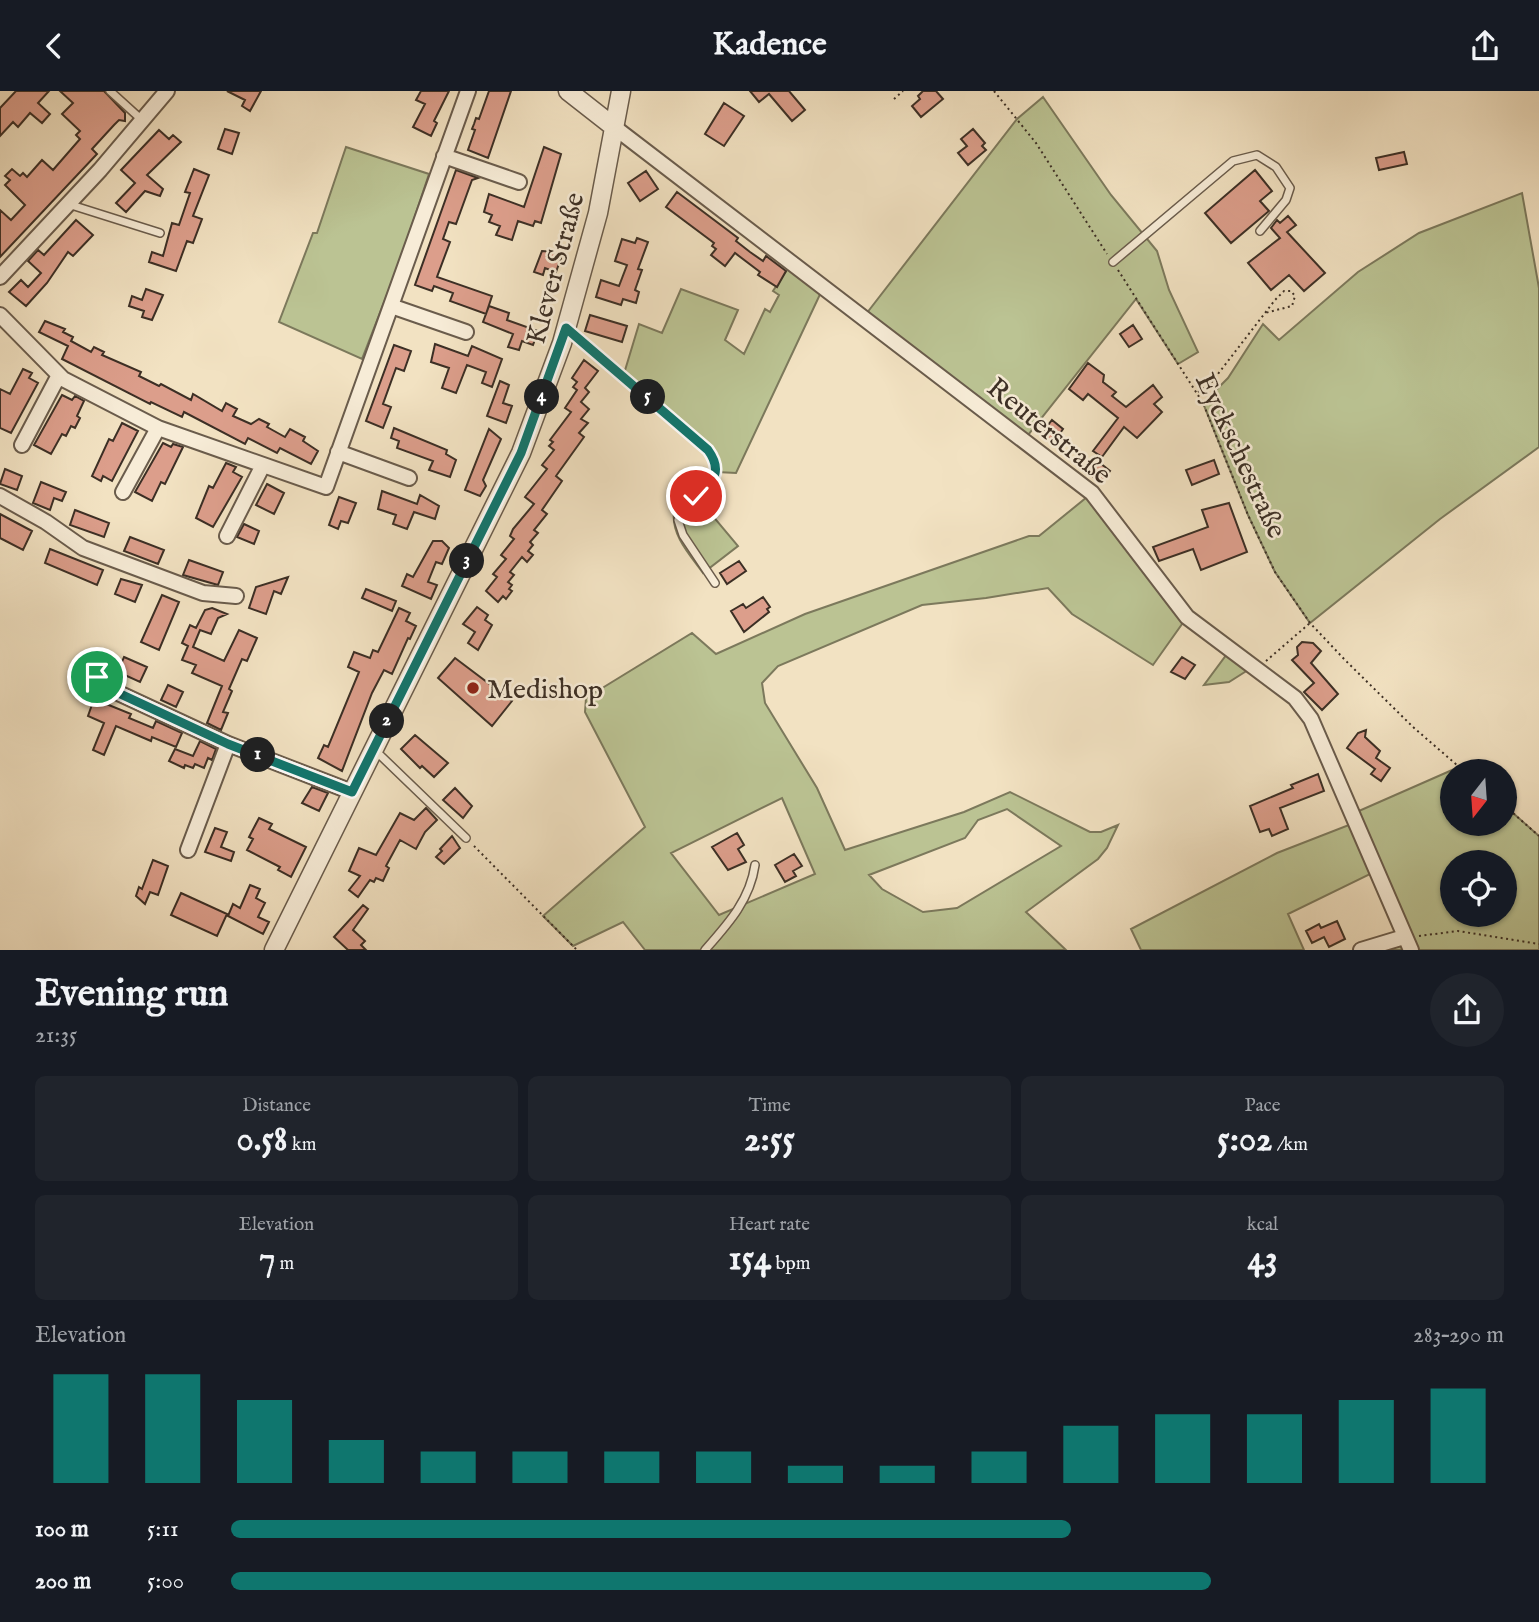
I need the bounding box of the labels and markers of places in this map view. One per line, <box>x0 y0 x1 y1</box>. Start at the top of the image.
pin: 4 <box>524 379 560 415</box>
pin: 5 <box>630 379 666 415</box>
pin <box>666 466 726 526</box>
pin: 3 <box>449 543 484 579</box>
pin <box>67 647 127 707</box>
place label: Medishop <box>487 673 603 708</box>
marker: Medishop <box>465 680 481 696</box>
pin: 2 <box>370 703 404 739</box>
pin: 1 <box>240 737 276 773</box>

